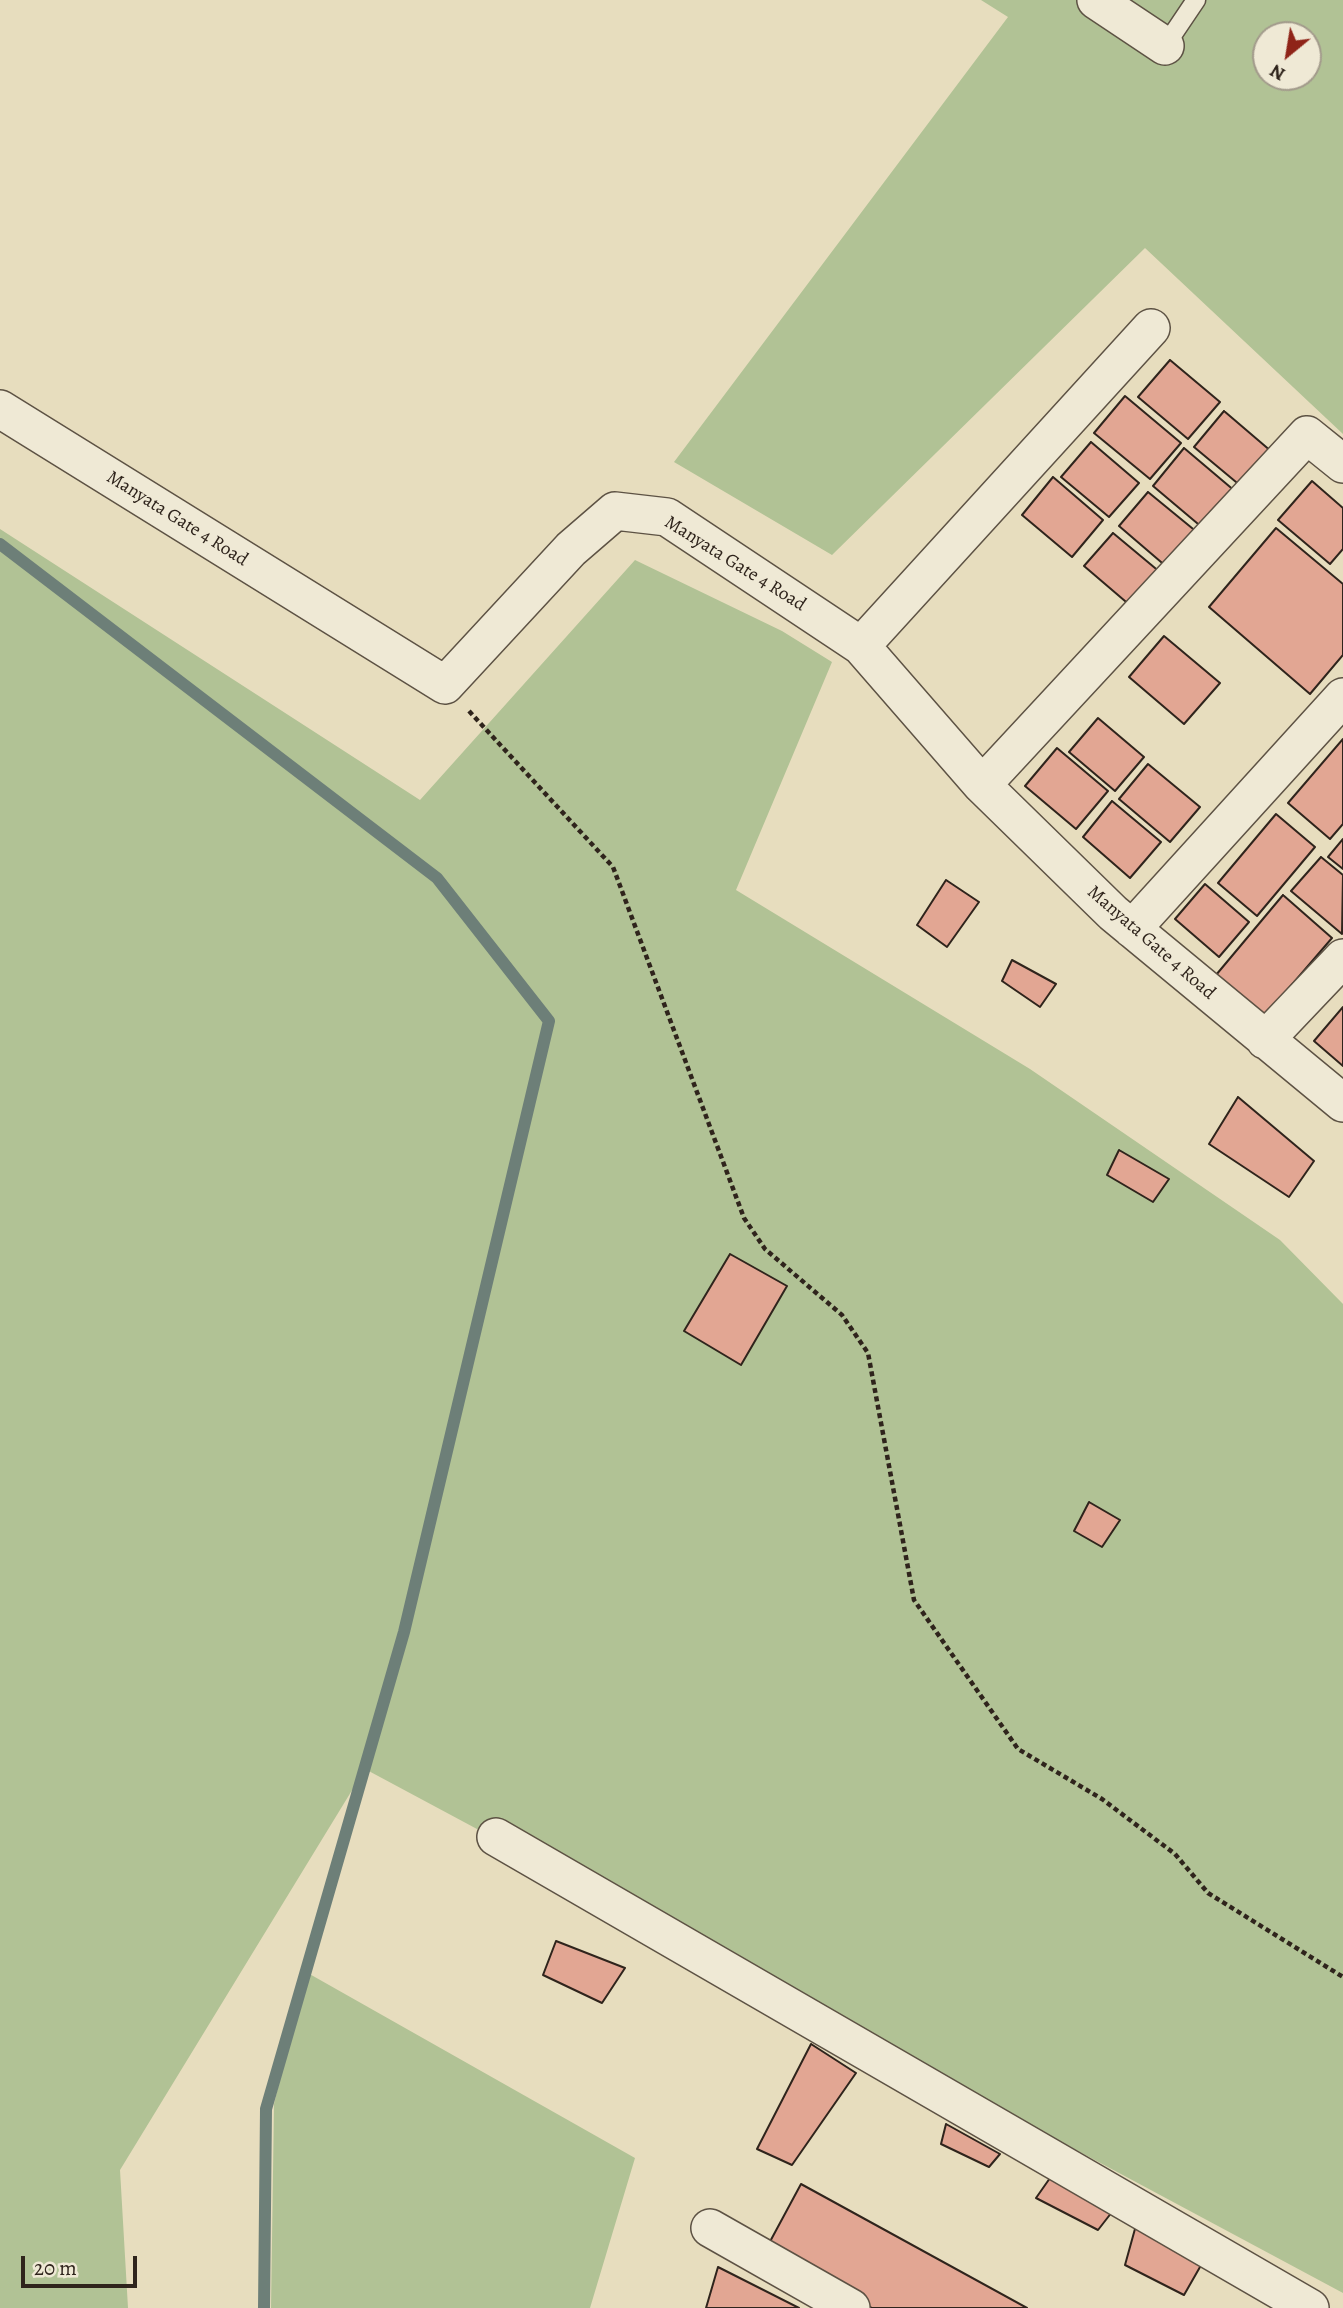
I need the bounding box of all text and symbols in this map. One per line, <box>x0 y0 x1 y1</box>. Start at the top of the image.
north arrow <box>1252 21 1322 91</box>
text: N <box>1265 58 1290 87</box>
street label: Manyata Gate 4 Road <box>102 466 252 572</box>
street label: Manyata Gate 4 Road <box>660 511 810 617</box>
street label: Manyata Gate 4 Road <box>1082 881 1220 1005</box>
scale bar <box>24 2242 140 2286</box>
text: 20 m <box>34 2254 77 2282</box>

